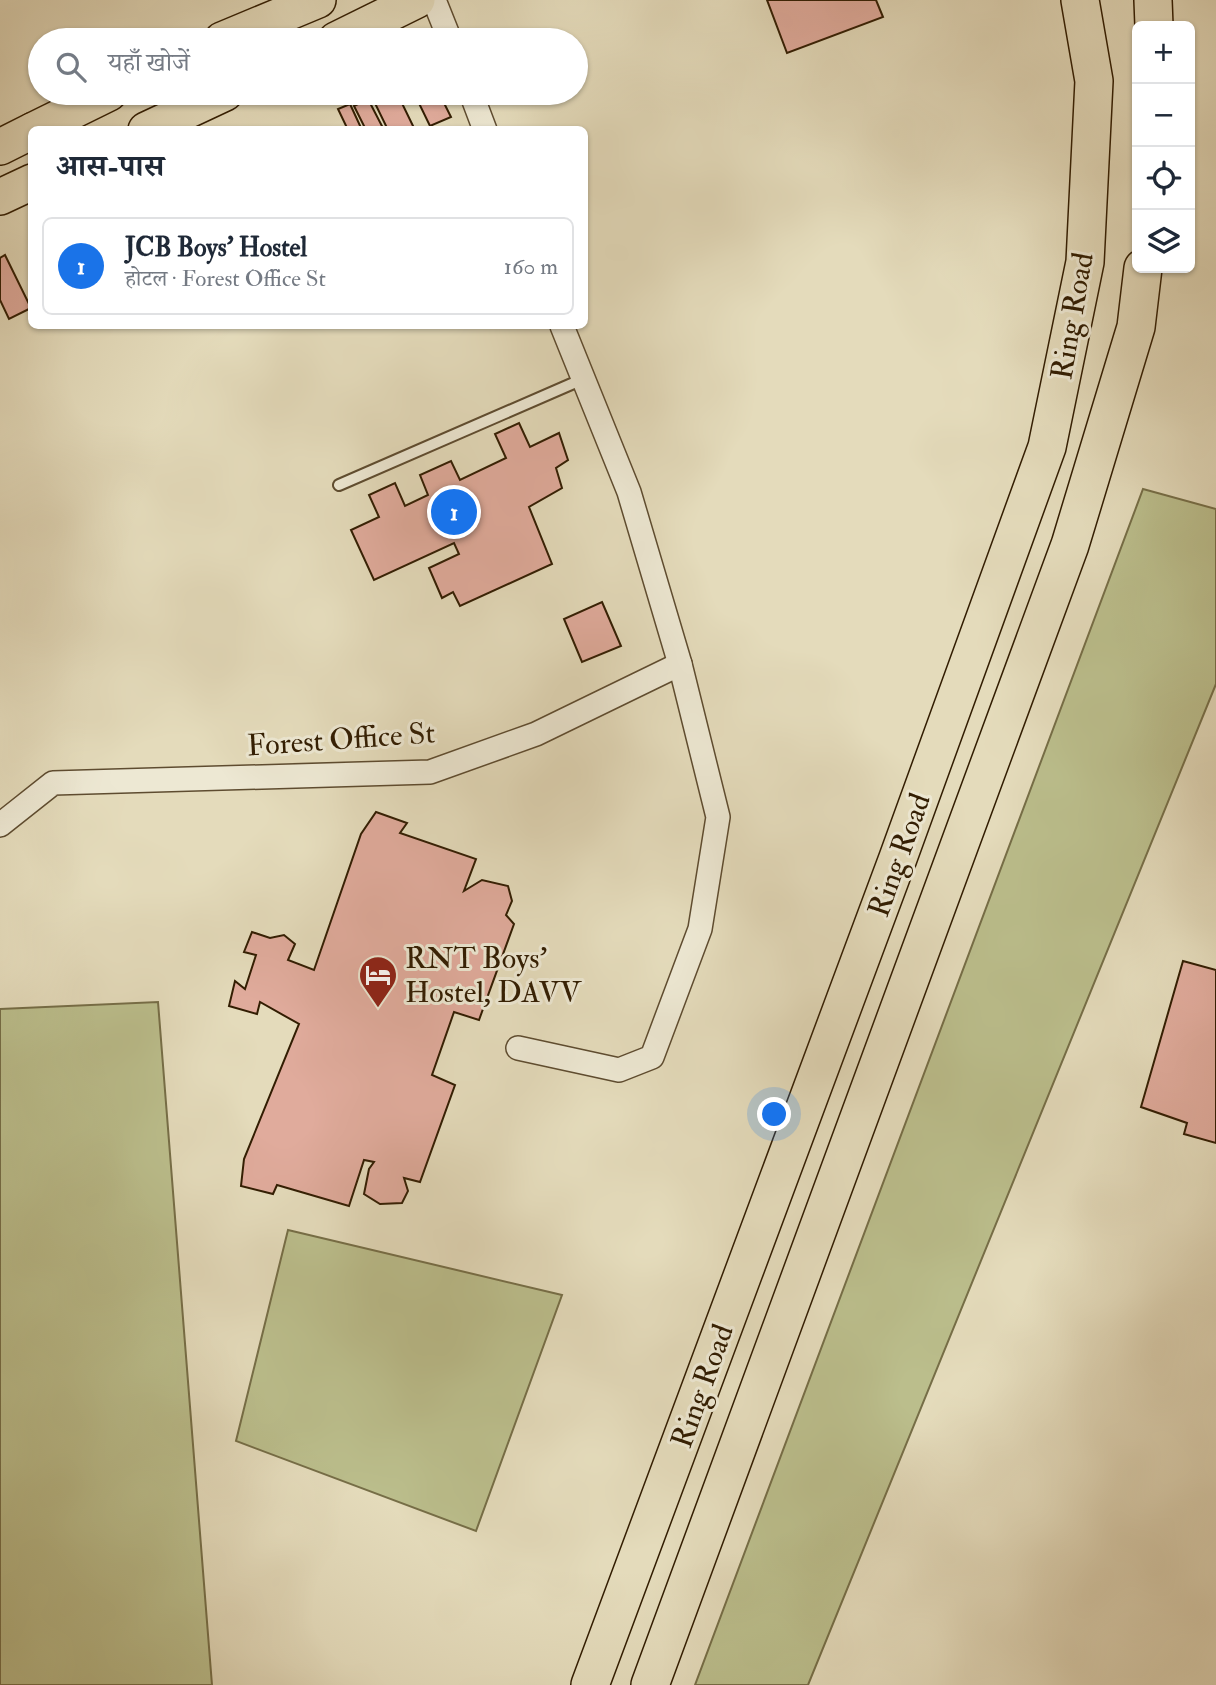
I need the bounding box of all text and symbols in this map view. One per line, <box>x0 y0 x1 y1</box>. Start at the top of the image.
map controls <box>1132 21 1195 273</box>
button: + <box>1132 21 1195 84</box>
search box <box>28 28 588 105</box>
text: यहाँ खोजें <box>108 47 190 79</box>
icon: search <box>52 48 90 86</box>
button: − <box>1132 84 1195 147</box>
button: locate <box>1132 147 1195 210</box>
text: आस-पास <box>56 148 164 185</box>
button: layers <box>1132 210 1195 273</box>
text: JCB Boys' Hostel <box>125 232 307 264</box>
street label: Ring Road <box>1043 249 1102 383</box>
text: 1 <box>77 252 85 281</box>
text: 160 m <box>504 252 558 281</box>
text: होटल · Forest Office St <box>125 264 326 293</box>
pin: 1 <box>431 486 477 538</box>
street label: Forest Office St <box>246 714 437 765</box>
street label: Ring Road <box>860 788 939 922</box>
place label: RNT Boys' Hostel, DAVV <box>405 940 583 1011</box>
hotel icon: RNT Boys' Hostel, DAVV <box>357 954 399 1009</box>
your location <box>757 1097 791 1131</box>
street label: Ring Road <box>663 1319 742 1453</box>

